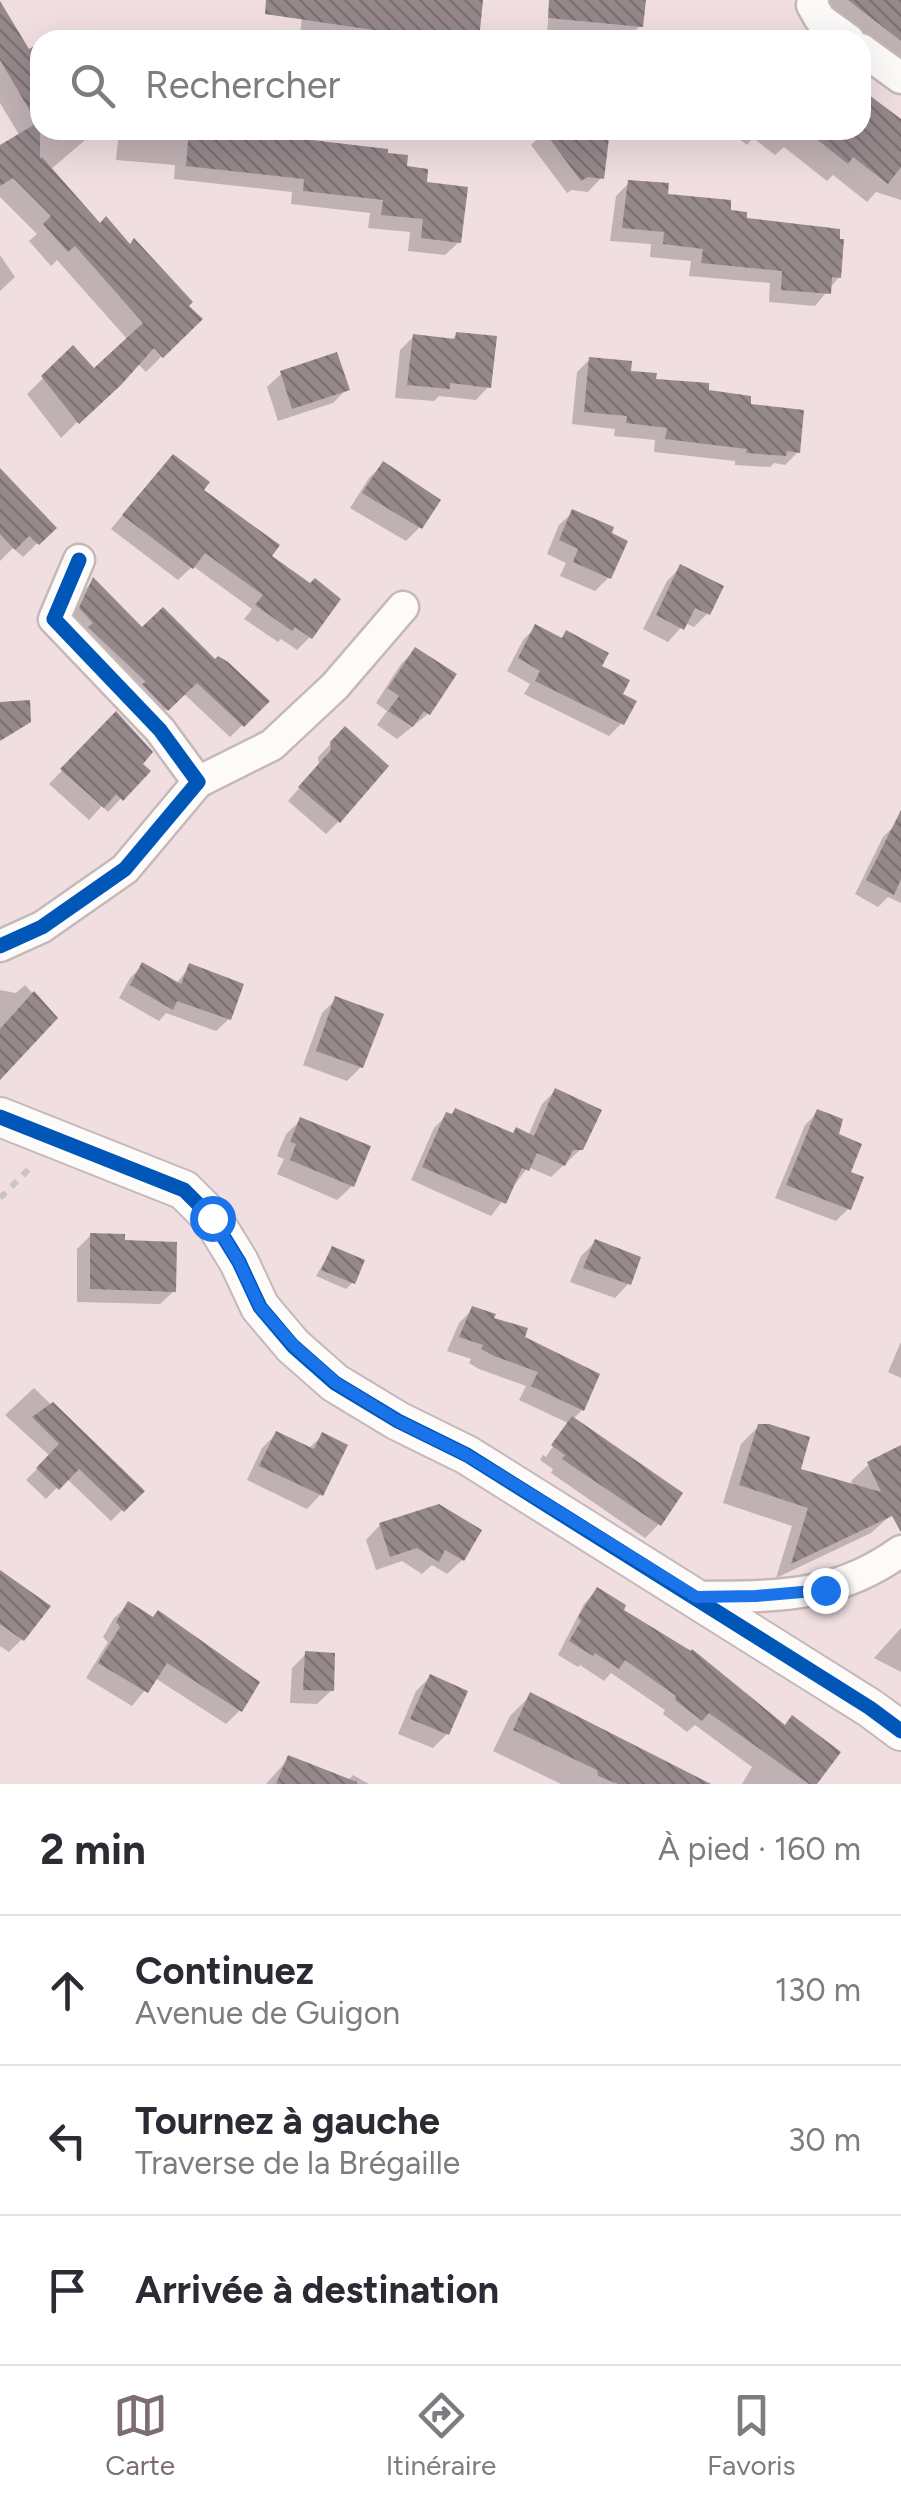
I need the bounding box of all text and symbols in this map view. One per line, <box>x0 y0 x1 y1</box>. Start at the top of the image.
search box <box>30 30 871 140</box>
icon: search <box>65 58 120 113</box>
text: Rechercher <box>145 62 340 108</box>
route start <box>190 1196 236 1242</box>
route end <box>803 1568 849 1614</box>
text: 2 min <box>40 1824 146 1875</box>
text: À pied · 160 m <box>658 1830 861 1868</box>
text: Continuez <box>135 1948 314 1994</box>
icon: ahead <box>40 1963 95 2018</box>
text: 130 m <box>775 1971 861 2009</box>
text: Avenue de Guigon <box>135 1994 400 2032</box>
text: Tournez à gauche <box>135 2098 440 2144</box>
icon: left <box>40 2113 95 2168</box>
text: 30 m <box>788 2121 861 2159</box>
text: Traverse de la Brégaille <box>135 2144 460 2182</box>
icon: arrive <box>40 2263 95 2318</box>
text: Arrivée à destination <box>135 2267 499 2313</box>
tab: Carte <box>105 2388 175 2482</box>
tab: Itinéraire <box>386 2388 496 2482</box>
tab: Favoris <box>707 2388 796 2482</box>

